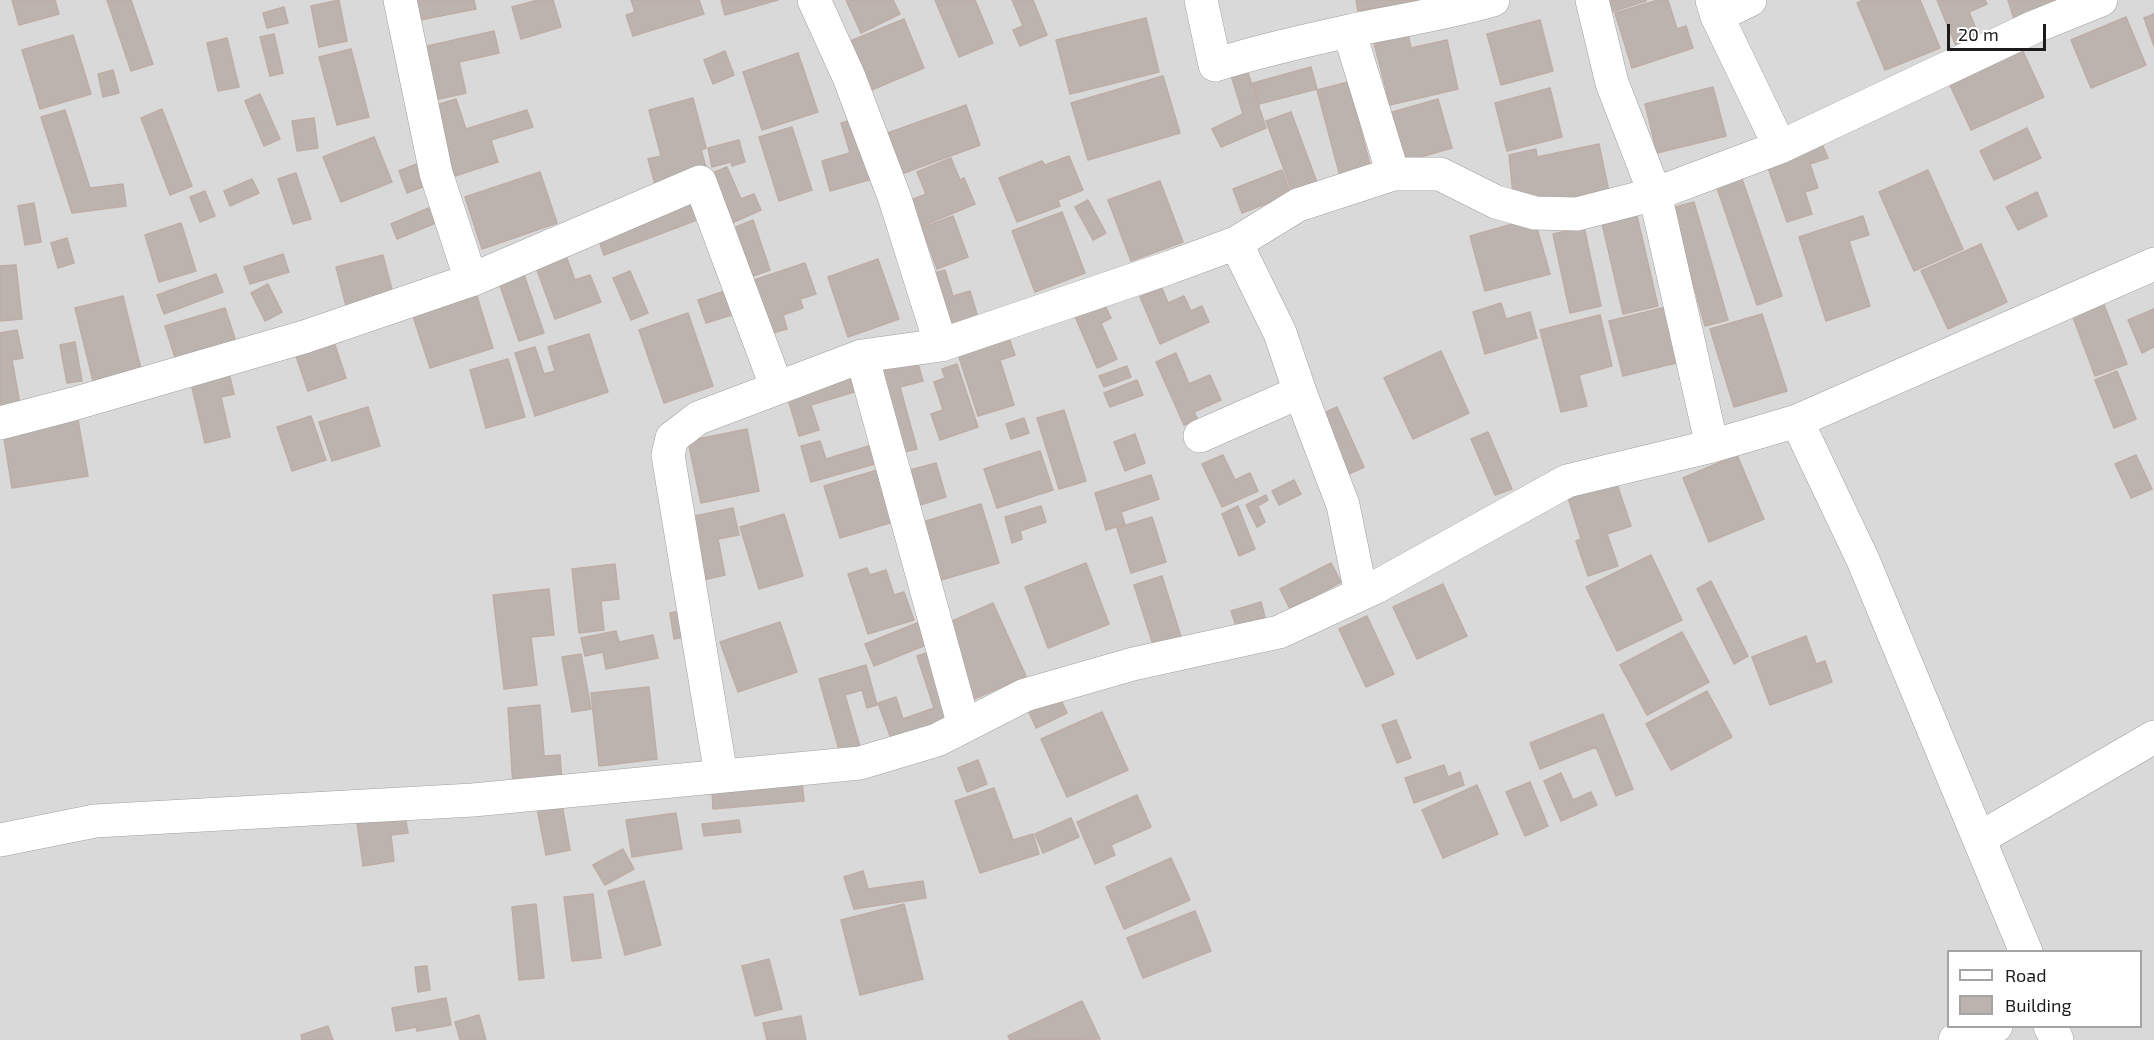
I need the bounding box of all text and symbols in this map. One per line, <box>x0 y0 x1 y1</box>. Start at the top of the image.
scale bar <box>1950 12 2049 50</box>
text: 20 m <box>1958 23 1999 45</box>
legend <box>1947 950 2142 1028</box>
text: Road <box>2005 964 2046 986</box>
text: Building <box>2005 994 2072 1016</box>

